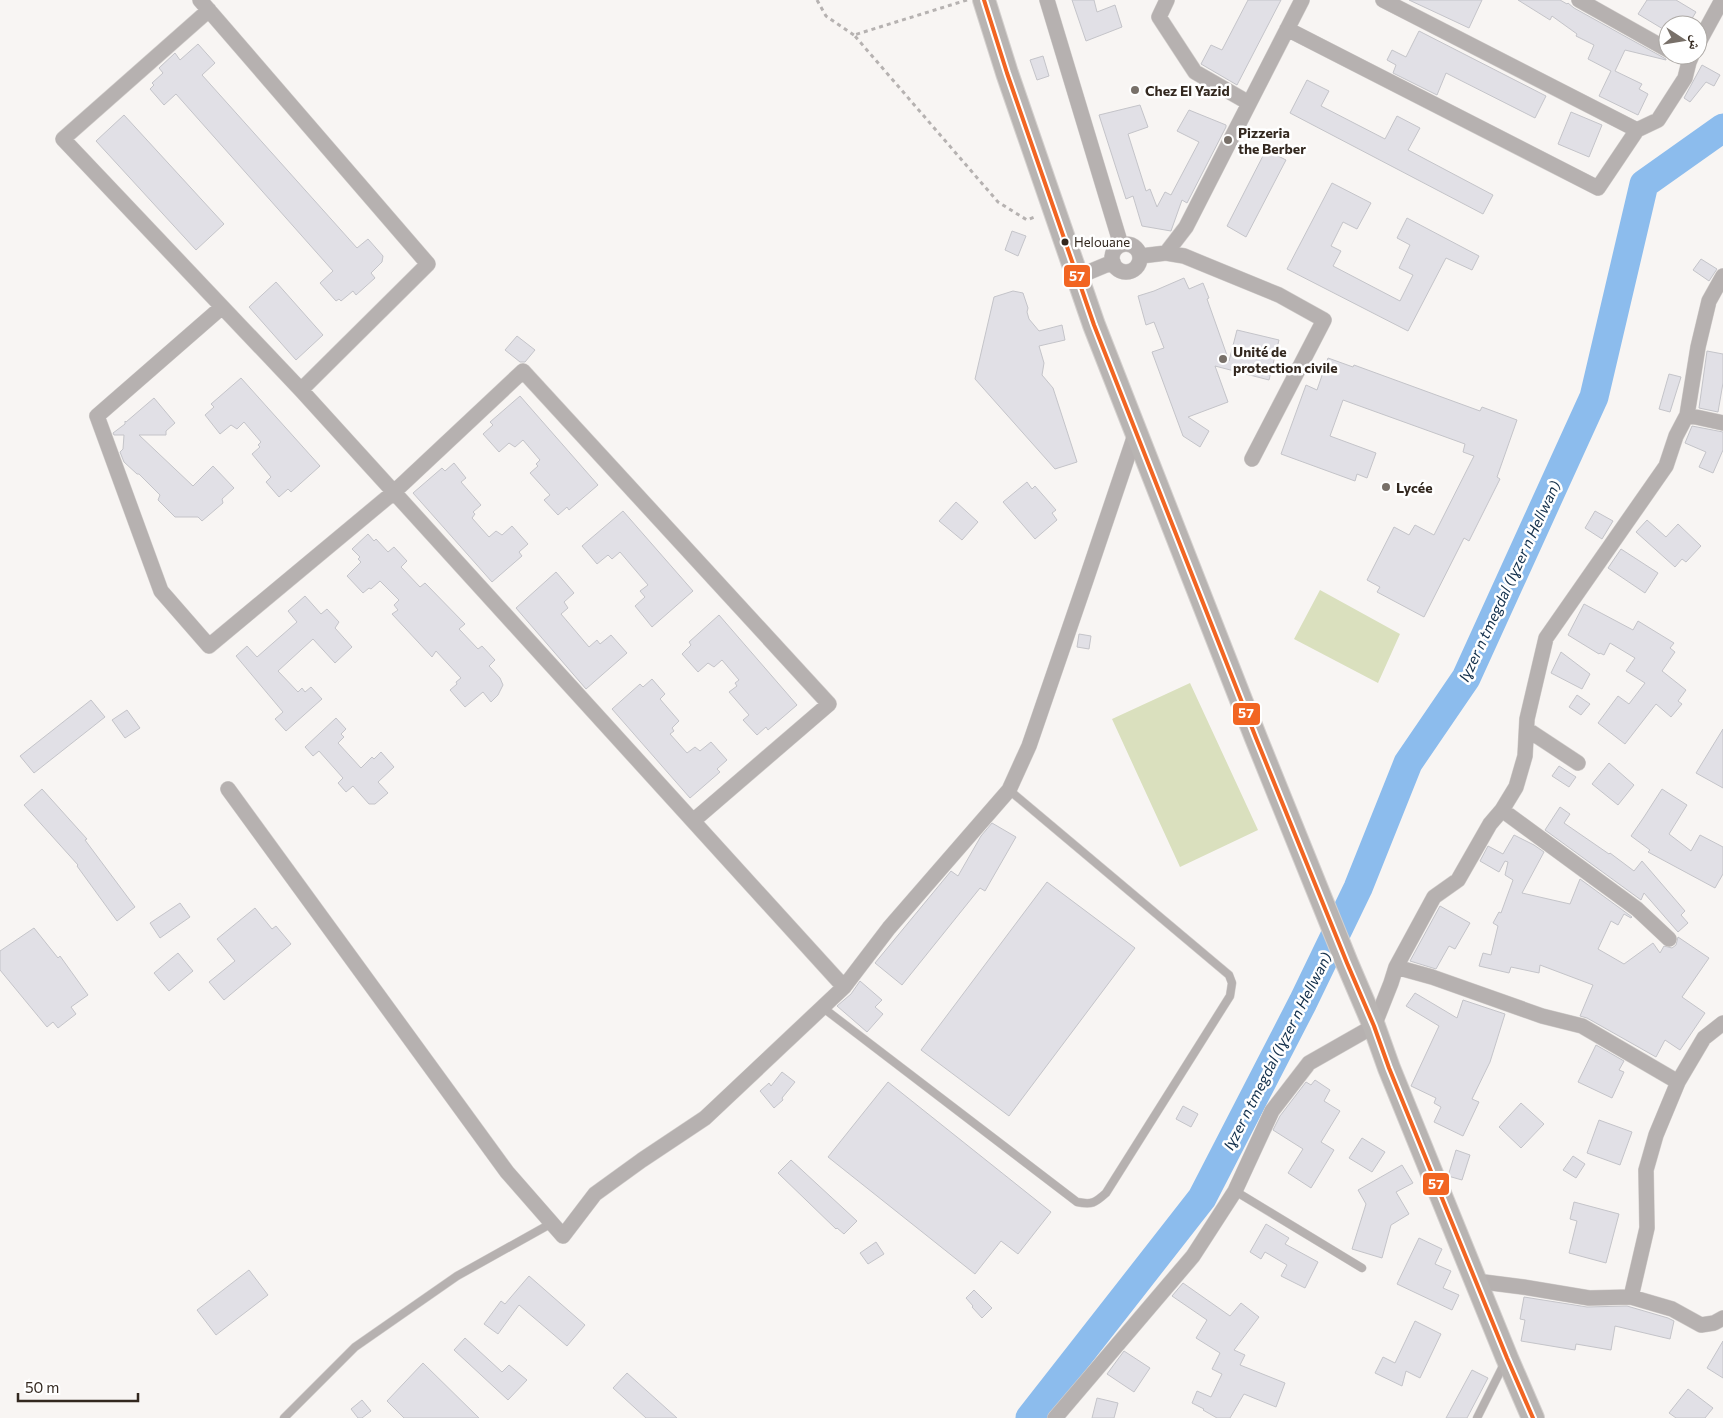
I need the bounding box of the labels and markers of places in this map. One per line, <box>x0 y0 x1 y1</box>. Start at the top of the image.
place label: Chez El Yazid <box>1145 82 1230 99</box>
marker: Chez El Yazid <box>1129 84 1141 96</box>
place label: Pizzeria the Berber <box>1238 124 1306 157</box>
marker: Pizzeria the Berber <box>1222 134 1234 146</box>
place label: Helouane <box>1074 234 1130 250</box>
marker: Helouane <box>1060 237 1070 247</box>
place label: Unité de protection civile <box>1233 343 1338 376</box>
marker: Unité de protection civile <box>1217 353 1229 365</box>
place label: Lycée <box>1396 479 1433 496</box>
marker: Lycée <box>1380 481 1392 493</box>

